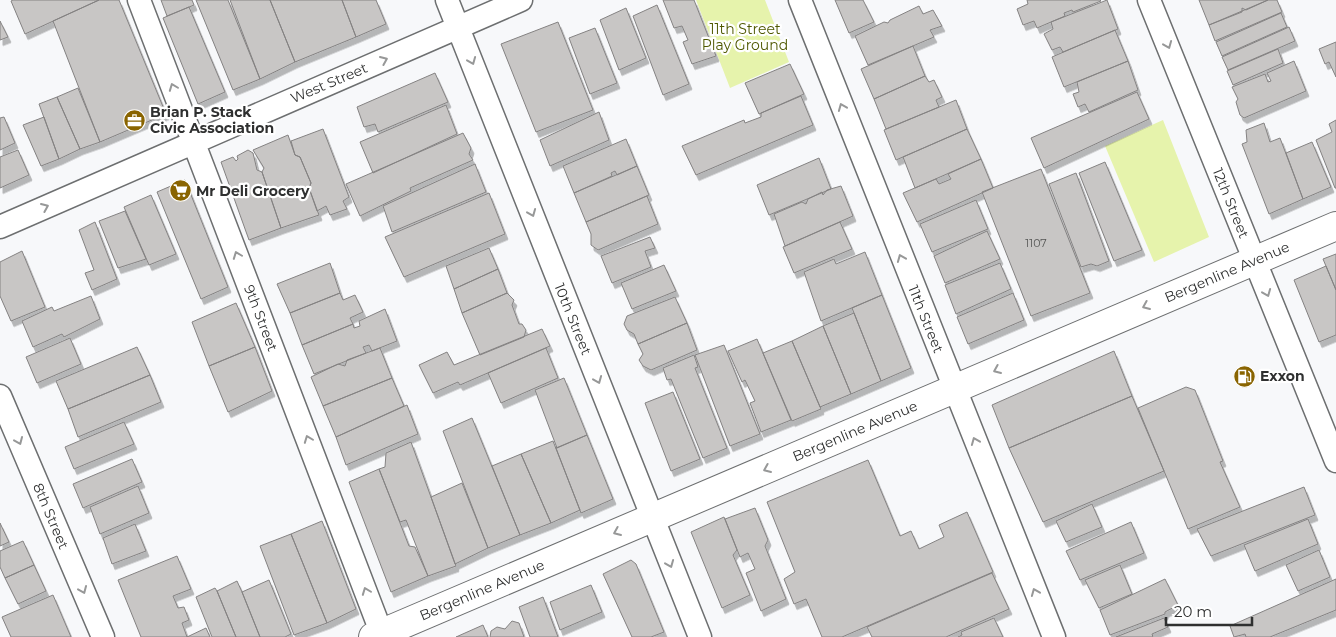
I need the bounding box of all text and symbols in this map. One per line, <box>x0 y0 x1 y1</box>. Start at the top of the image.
park label: 11th Street Play Ground <box>702 20 788 54</box>
one-way arrow <box>1161 40 1172 49</box>
one-way arrow <box>379 55 388 66</box>
one-way arrow <box>466 57 476 65</box>
street label: West Street <box>288 59 370 107</box>
one-way arrow <box>169 83 179 92</box>
place label: Brian P. Stack Civic Association <box>150 103 274 137</box>
one-way arrow <box>837 103 847 111</box>
office icon: Brian P. Stack Civic Association <box>122 108 146 132</box>
street label: 12th Street <box>1209 165 1253 241</box>
supermarket icon: Mr Deli Grocery <box>168 179 192 203</box>
place label: Mr Deli Grocery <box>196 182 310 200</box>
one-way arrow <box>40 203 49 214</box>
one-way arrow <box>526 208 536 216</box>
house number: 1107 <box>1025 236 1047 250</box>
street label: Bergenline Avenue <box>1162 238 1292 306</box>
one-way arrow <box>232 251 243 260</box>
one-way arrow <box>897 254 908 263</box>
street label: 10th Street <box>550 281 596 358</box>
street label: 9th Street <box>240 282 282 354</box>
street label: 11th Street <box>904 283 948 356</box>
one-way arrow <box>1262 289 1272 297</box>
one-way arrow <box>1142 300 1151 311</box>
one-way arrow <box>993 364 1002 375</box>
fuel station icon: Exxon <box>1232 364 1256 388</box>
place label: Exxon <box>1260 367 1305 385</box>
one-way arrow <box>591 375 602 384</box>
street label: Bergenline Avenue <box>790 397 920 465</box>
one-way arrow <box>13 436 24 445</box>
one-way arrow <box>304 436 314 444</box>
one-way arrow <box>971 437 981 446</box>
one-way arrow <box>763 462 772 473</box>
street label: 8th Street <box>29 480 73 552</box>
one-way arrow <box>613 525 622 536</box>
street label: Bergenline Avenue <box>417 556 547 624</box>
one-way arrow <box>663 559 674 568</box>
one-way arrow <box>76 585 87 594</box>
one-way arrow <box>362 587 372 596</box>
one-way arrow <box>1031 588 1042 597</box>
scale bar <box>1166 594 1252 626</box>
text: 20 m <box>1174 602 1212 621</box>

